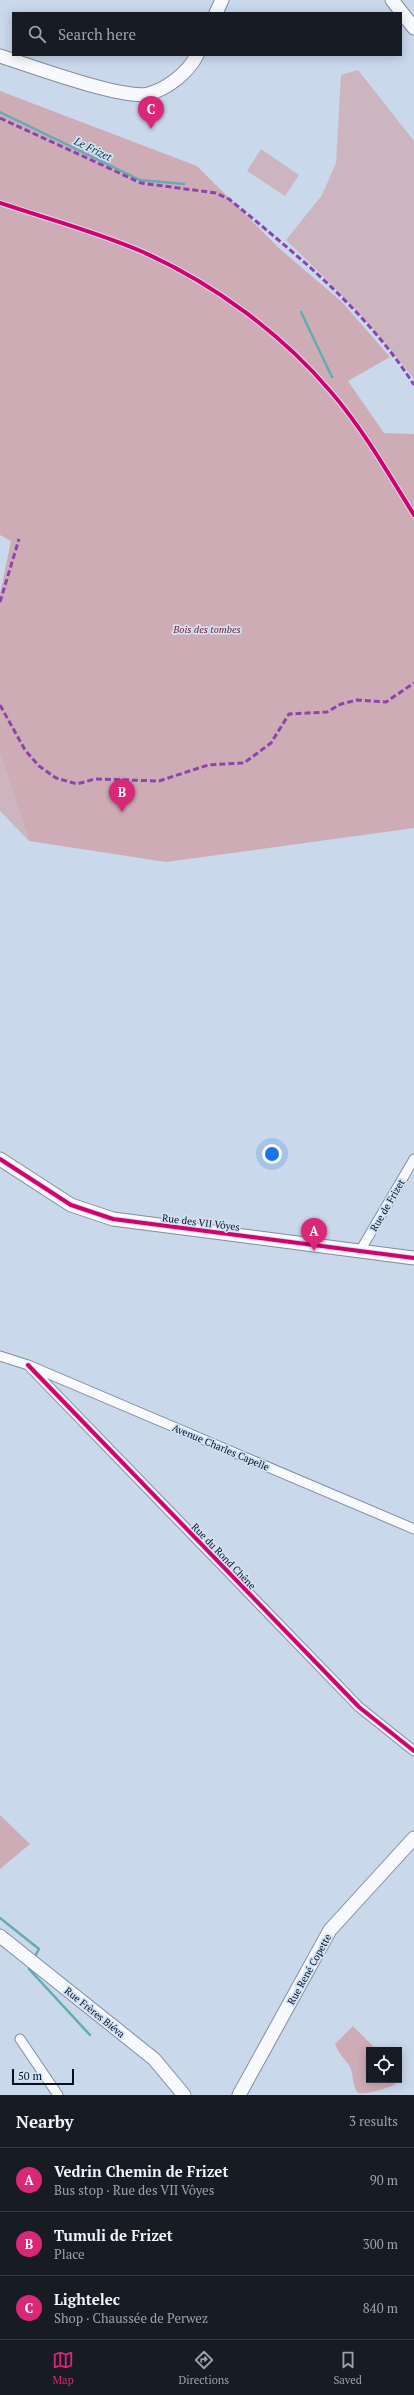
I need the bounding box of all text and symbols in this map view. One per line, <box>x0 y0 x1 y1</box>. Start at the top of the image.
search box <box>12 12 402 56</box>
icon: search <box>26 23 48 45</box>
text: Search here <box>58 24 136 44</box>
pin: C <box>138 96 164 129</box>
water label: Le Frizet <box>71 133 114 164</box>
park label: Bois des tombes <box>172 623 241 636</box>
pin: B <box>109 779 135 812</box>
your location <box>262 1144 282 1164</box>
street label: Rue de Frizet <box>367 1176 408 1234</box>
street label: Rue des VII Vôyes <box>161 1211 241 1234</box>
pin: A <box>301 1218 327 1251</box>
street label: Avenue Charles Capelle <box>170 1421 271 1474</box>
street label: Rue du Rond Chêne <box>189 1520 259 1592</box>
street label: Rue René Copette <box>285 1932 334 2007</box>
street label: Rue Frères Biéva <box>62 1984 127 2041</box>
map controls <box>366 2047 402 2083</box>
button: locate <box>366 2047 402 2083</box>
scale bar <box>12 2067 74 2086</box>
text: 50 m <box>18 2069 42 2083</box>
text: Nearby <box>16 2110 74 2133</box>
text: 3 results <box>349 2112 398 2130</box>
text: Vedrin Chemin de Frizet <box>54 2161 228 2181</box>
text: A <box>24 2171 34 2189</box>
text: 90 m <box>370 2171 398 2189</box>
text: Bus stop · Rue des VII Vôyes <box>54 2181 214 2199</box>
text: Tumuli de Frizet <box>54 2225 173 2245</box>
text: B <box>25 2235 33 2253</box>
text: 300 m <box>363 2235 398 2253</box>
text: Place <box>54 2245 85 2263</box>
text: Lightelec <box>54 2289 120 2309</box>
text: C <box>25 2299 33 2317</box>
text: 840 m <box>363 2299 398 2317</box>
text: Shop · Chaussée de Perwez <box>54 2309 208 2327</box>
tab: Map <box>52 2349 74 2387</box>
tab: Directions <box>178 2349 229 2387</box>
tab: Saved <box>333 2349 362 2387</box>

